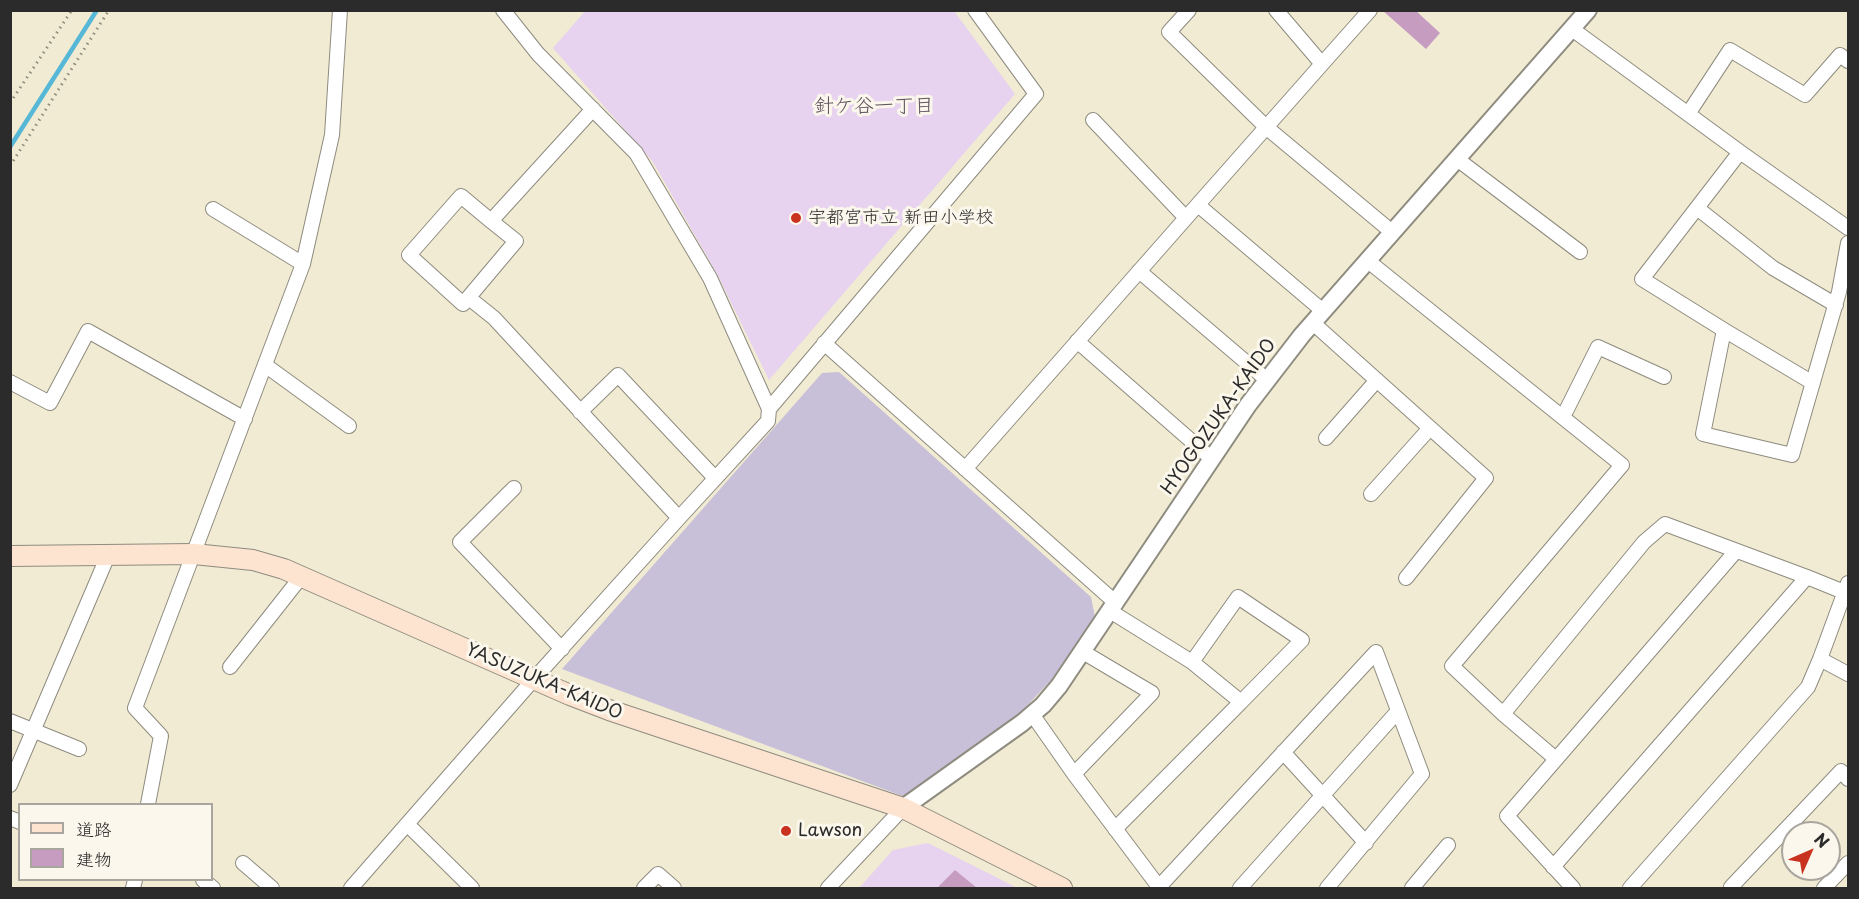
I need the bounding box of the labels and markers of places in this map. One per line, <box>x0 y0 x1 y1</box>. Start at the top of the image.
place label: 宇都宮市立 新田小学校 <box>808 207 994 229</box>
marker: 宇都宮市立 新田小学校 <box>789 211 803 225</box>
place label: Lawson <box>798 820 862 842</box>
marker: Lawson <box>779 824 793 838</box>

